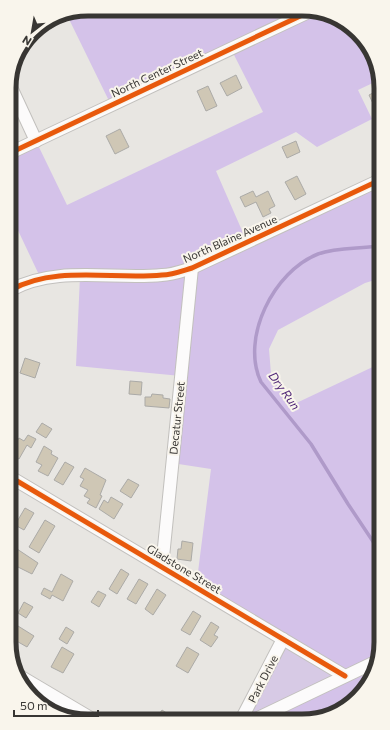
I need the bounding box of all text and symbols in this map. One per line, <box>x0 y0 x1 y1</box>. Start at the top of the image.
north arrow <box>12 12 52 52</box>
text: N <box>20 33 33 49</box>
street label: North Center Street <box>109 45 205 99</box>
street label: North Blaine Avenue <box>181 212 279 265</box>
water label: Dry Run <box>266 369 303 412</box>
street label: Decatur Street <box>166 380 187 455</box>
street label: Gladstone Street <box>145 541 224 596</box>
street label: Park Drive <box>245 653 280 705</box>
scale bar <box>14 692 98 718</box>
text: 50 m <box>20 698 48 712</box>

